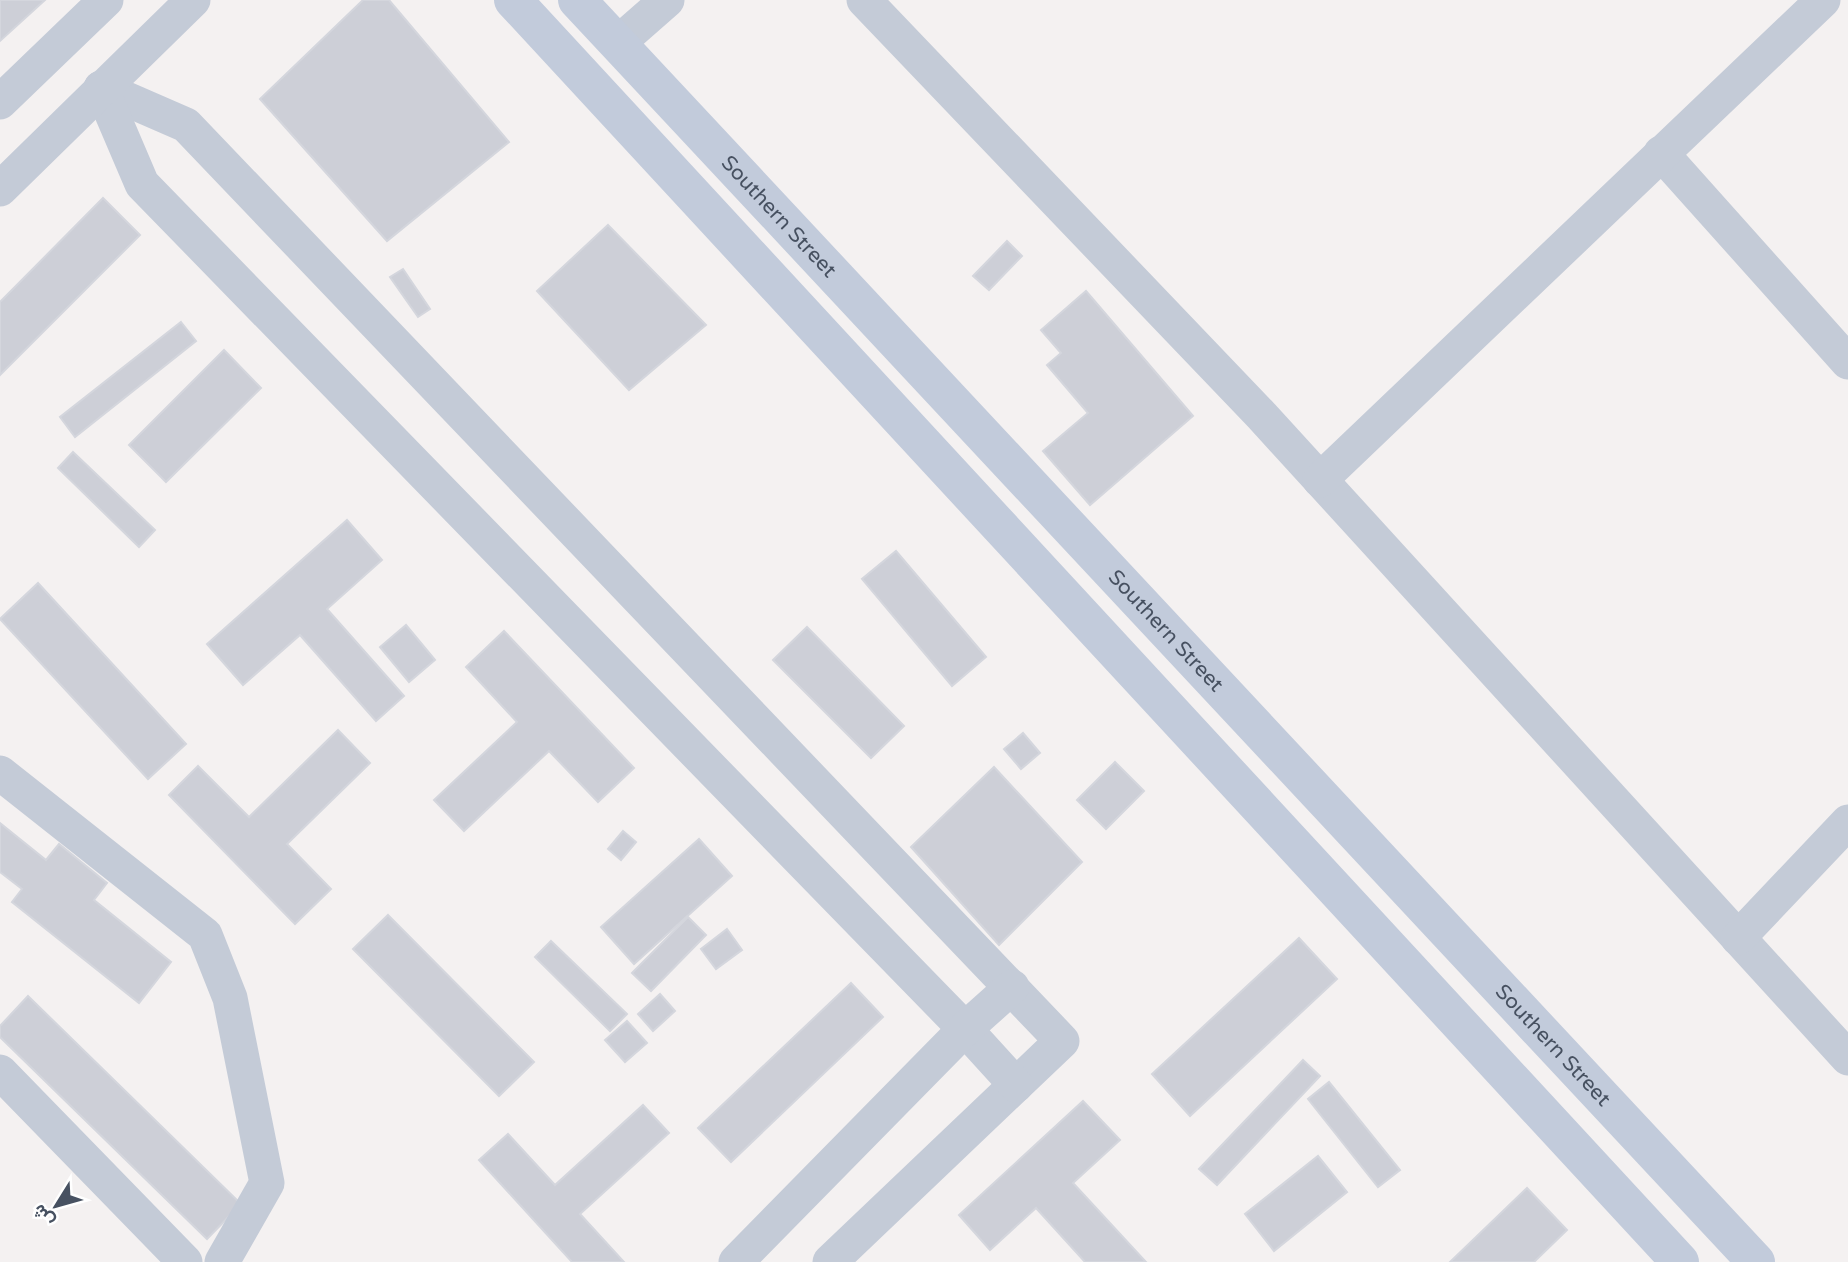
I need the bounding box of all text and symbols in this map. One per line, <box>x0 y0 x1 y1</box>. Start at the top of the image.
street label: Southern Street <box>716 151 842 283</box>
street label: Southern Street <box>1103 565 1229 697</box>
street label: Southern Street <box>1490 979 1616 1111</box>
north arrow <box>21 1171 91 1241</box>
text: ش <box>27 1200 59 1231</box>

